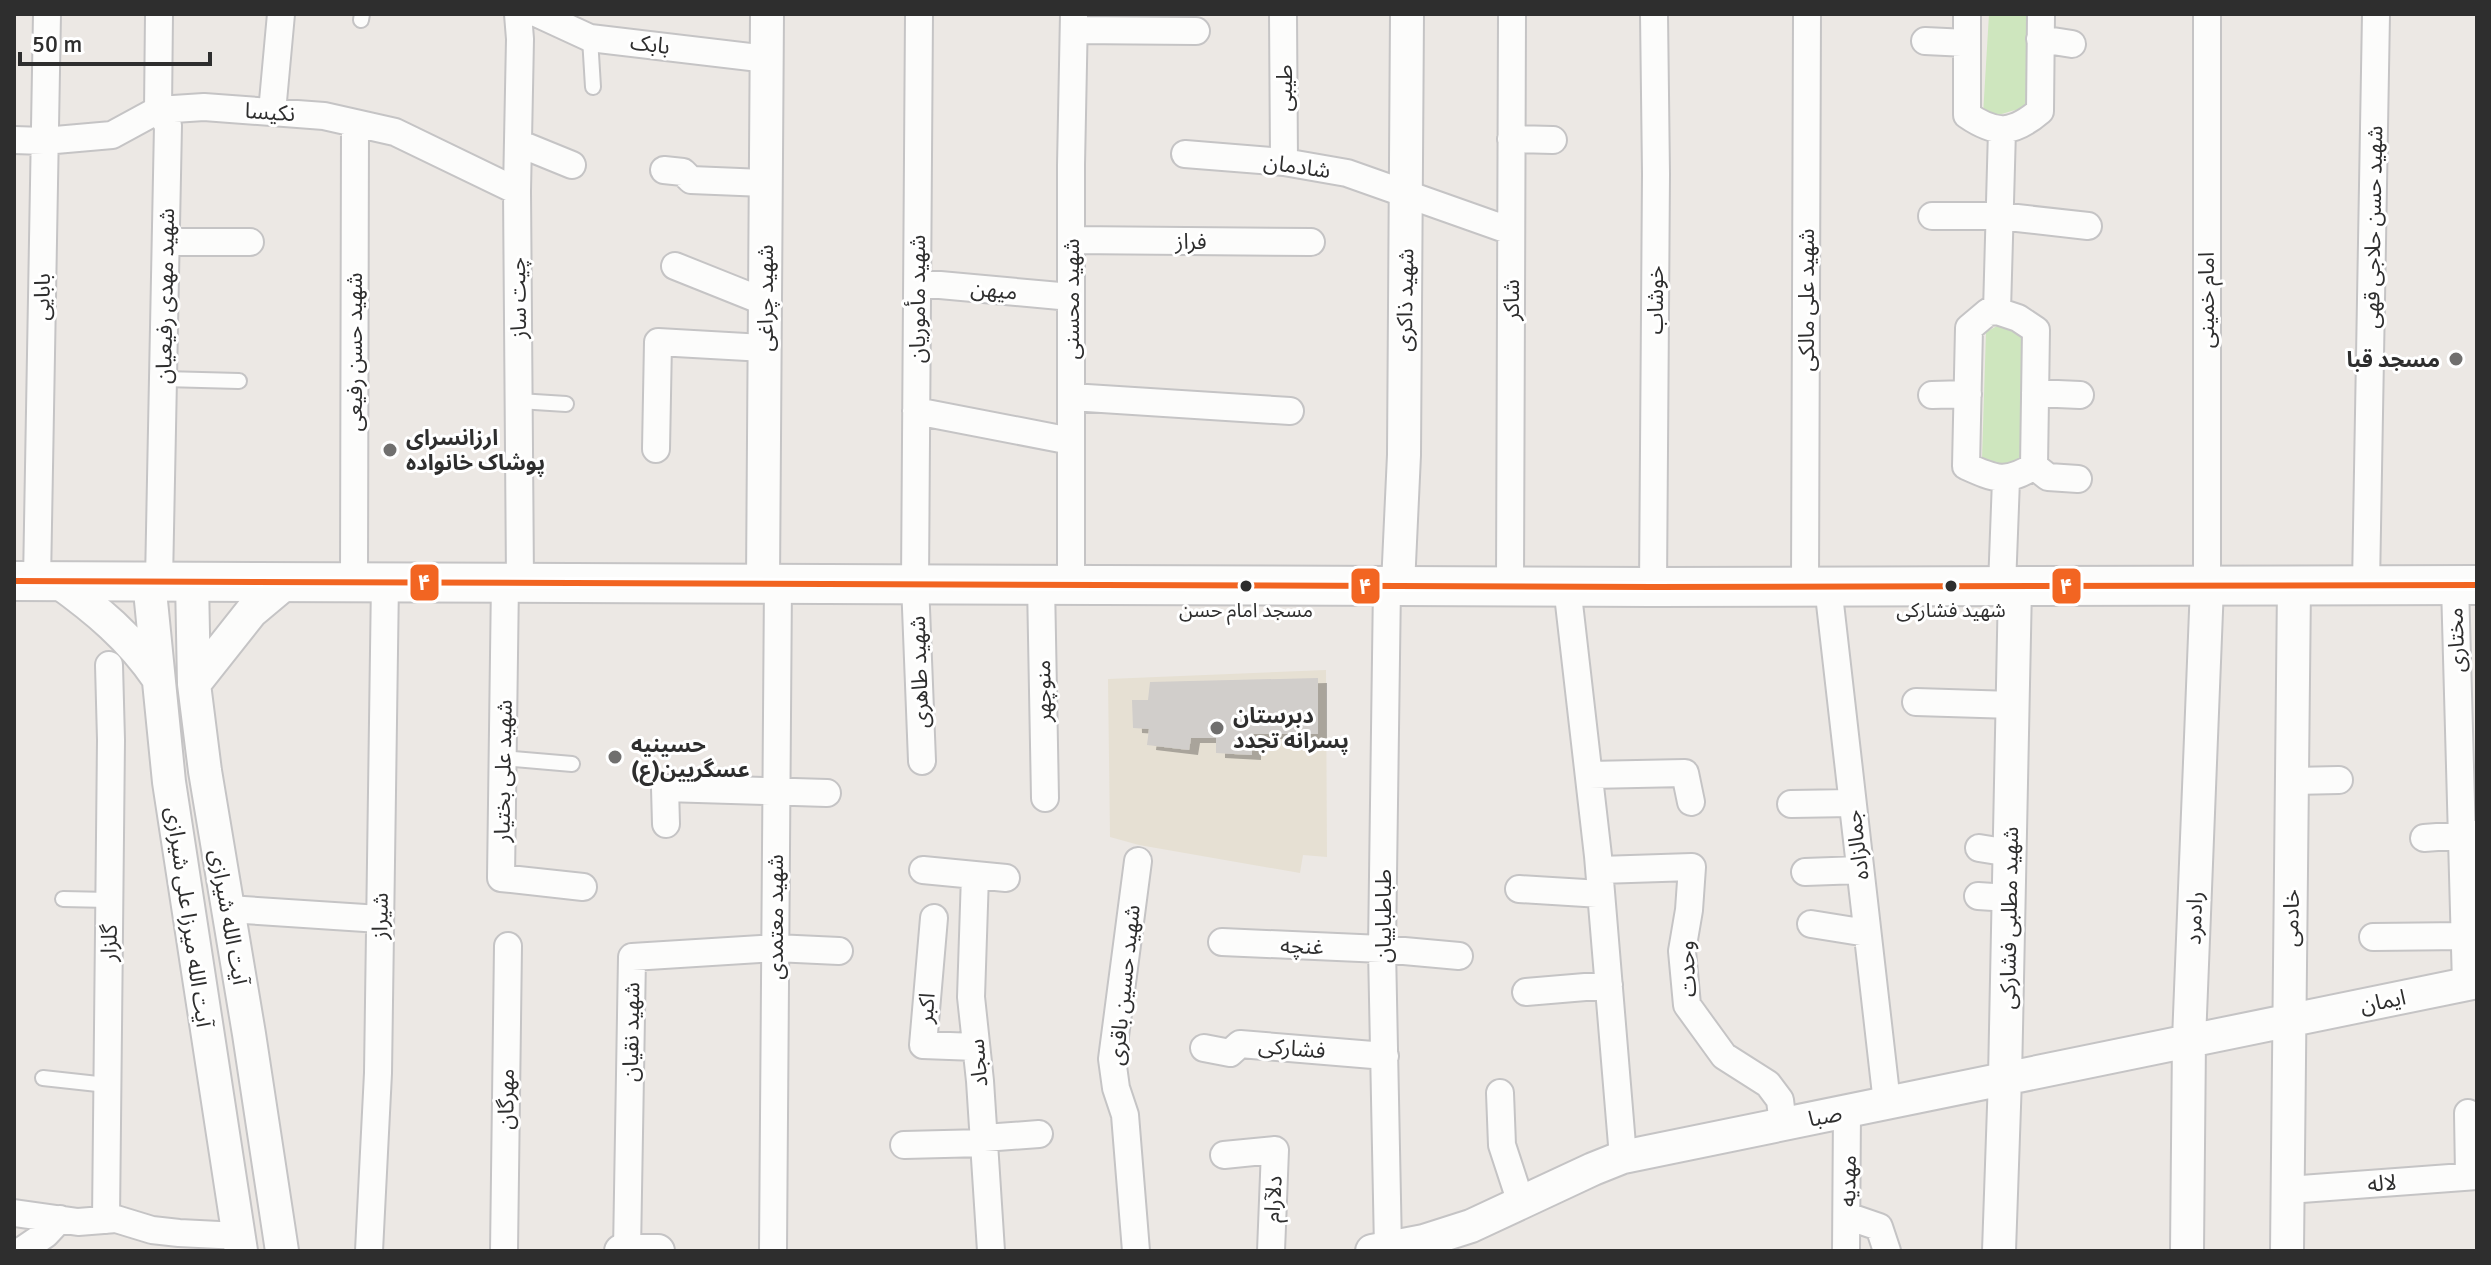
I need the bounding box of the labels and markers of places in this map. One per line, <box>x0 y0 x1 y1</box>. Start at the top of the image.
place label: مسجد قبا <box>2346 346 2440 373</box>
marker: مسجد قبا <box>2447 350 2465 368</box>
place label: ارزانسرای پوشاک خانواده <box>406 424 545 476</box>
marker: ارزانسرای پوشاک خانواده <box>381 441 399 459</box>
marker: مسجد امام حسن <box>1238 578 1254 594</box>
marker: شهید فشارکی <box>1943 578 1959 594</box>
place label: مسجد امام حسن <box>1179 598 1313 625</box>
place label: شهید فشارکی <box>1896 598 2006 623</box>
place label: دبرستان پسرانه تجدد <box>1233 702 1349 754</box>
marker: دبرستان پسرانه تجدد <box>1208 719 1226 737</box>
place label: حسینیه عسگریین(ع) <box>631 731 750 786</box>
marker: حسینیه عسگریین(ع) <box>606 748 624 766</box>

